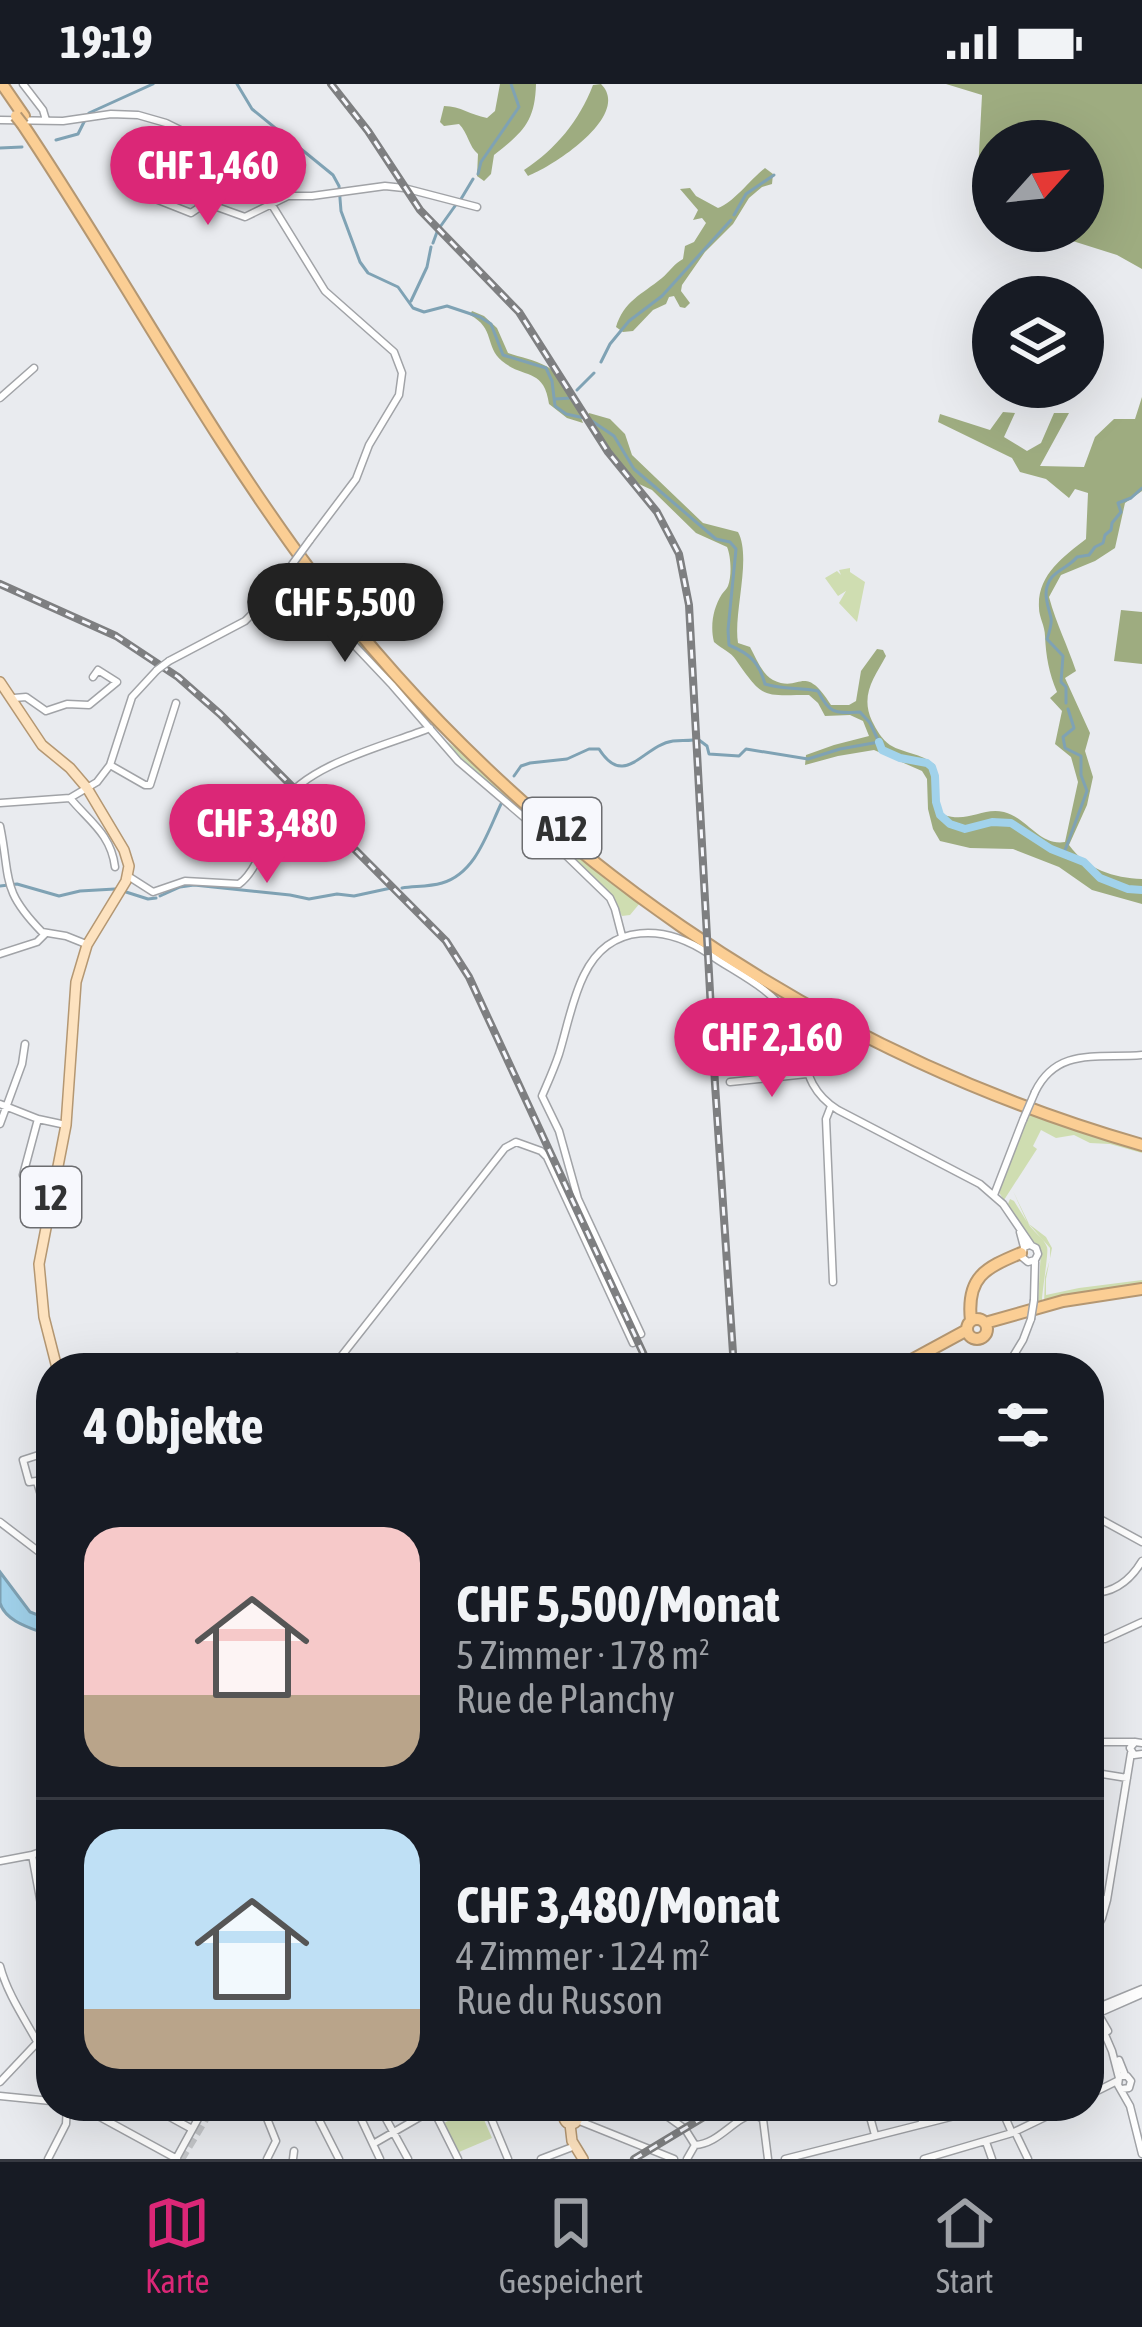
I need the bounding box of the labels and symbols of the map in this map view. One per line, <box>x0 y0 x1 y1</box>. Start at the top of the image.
north arrow <box>972 120 1104 252</box>
pin: CHF 1,460 <box>71 126 345 228</box>
pin: CHF 5,500 <box>208 563 482 665</box>
pin: CHF 3,480 <box>130 784 404 886</box>
road number: A12 <box>523 798 601 858</box>
pin: CHF 2,160 <box>635 998 909 1100</box>
road number: 12 <box>21 1167 81 1227</box>

